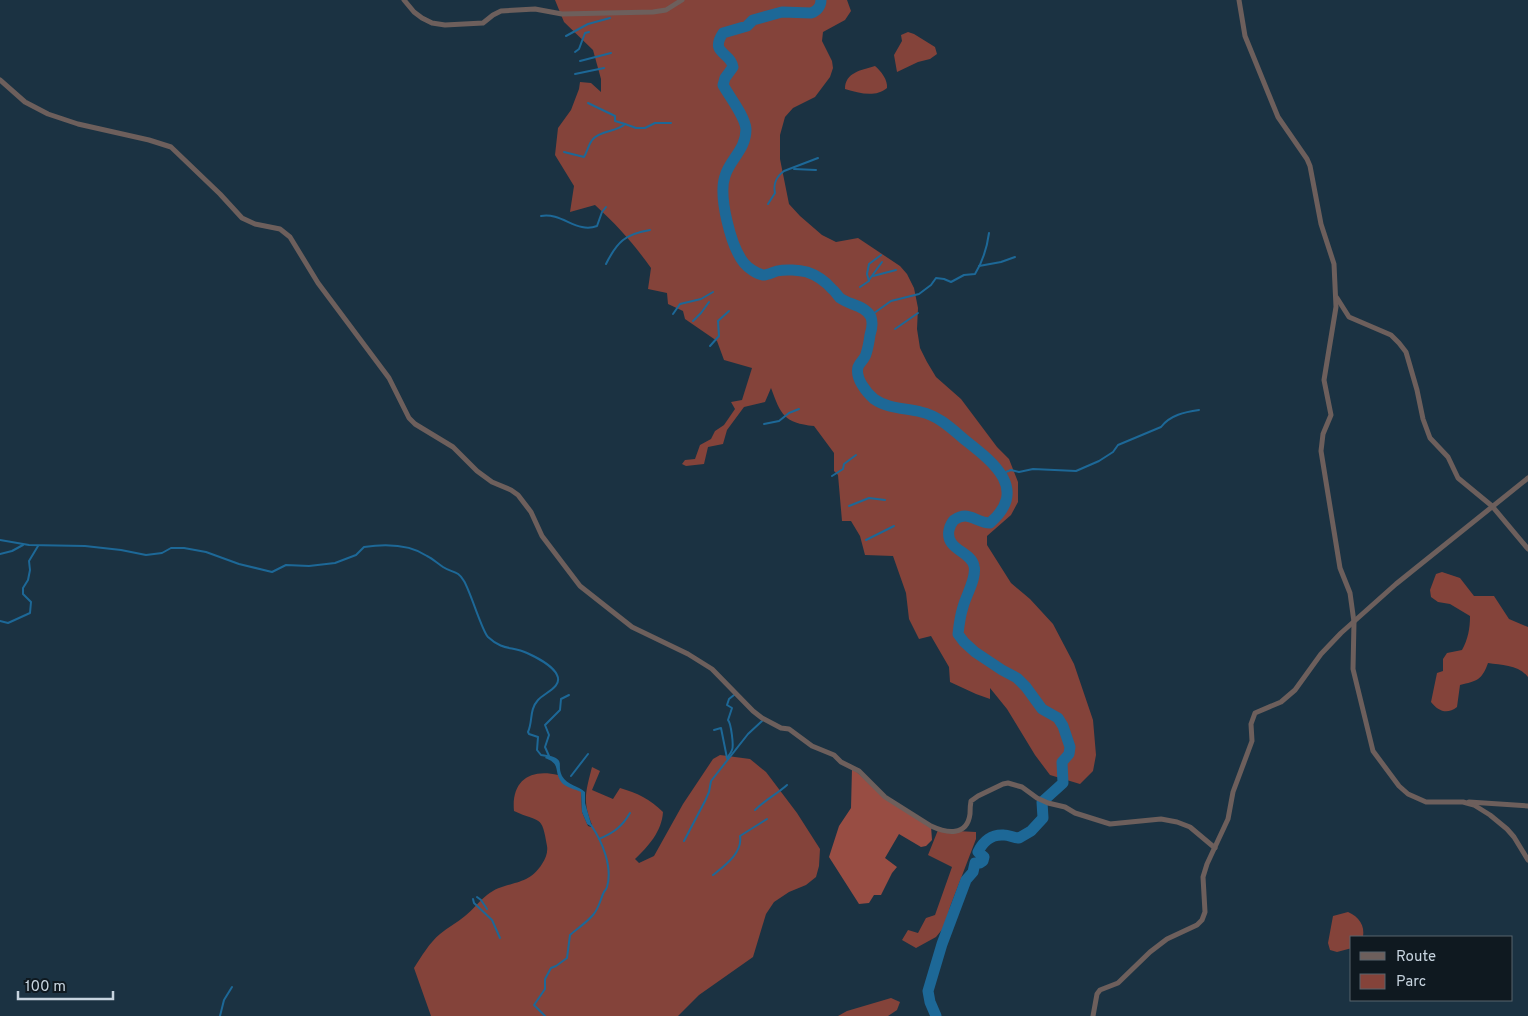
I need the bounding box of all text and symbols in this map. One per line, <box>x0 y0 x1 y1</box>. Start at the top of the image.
legend <box>1350 936 1513 1001</box>
text: Route <box>1396 948 1436 967</box>
scale bar <box>18 968 112 1000</box>
text: Parc <box>1396 973 1426 992</box>
text: 100 m <box>25 978 66 997</box>

